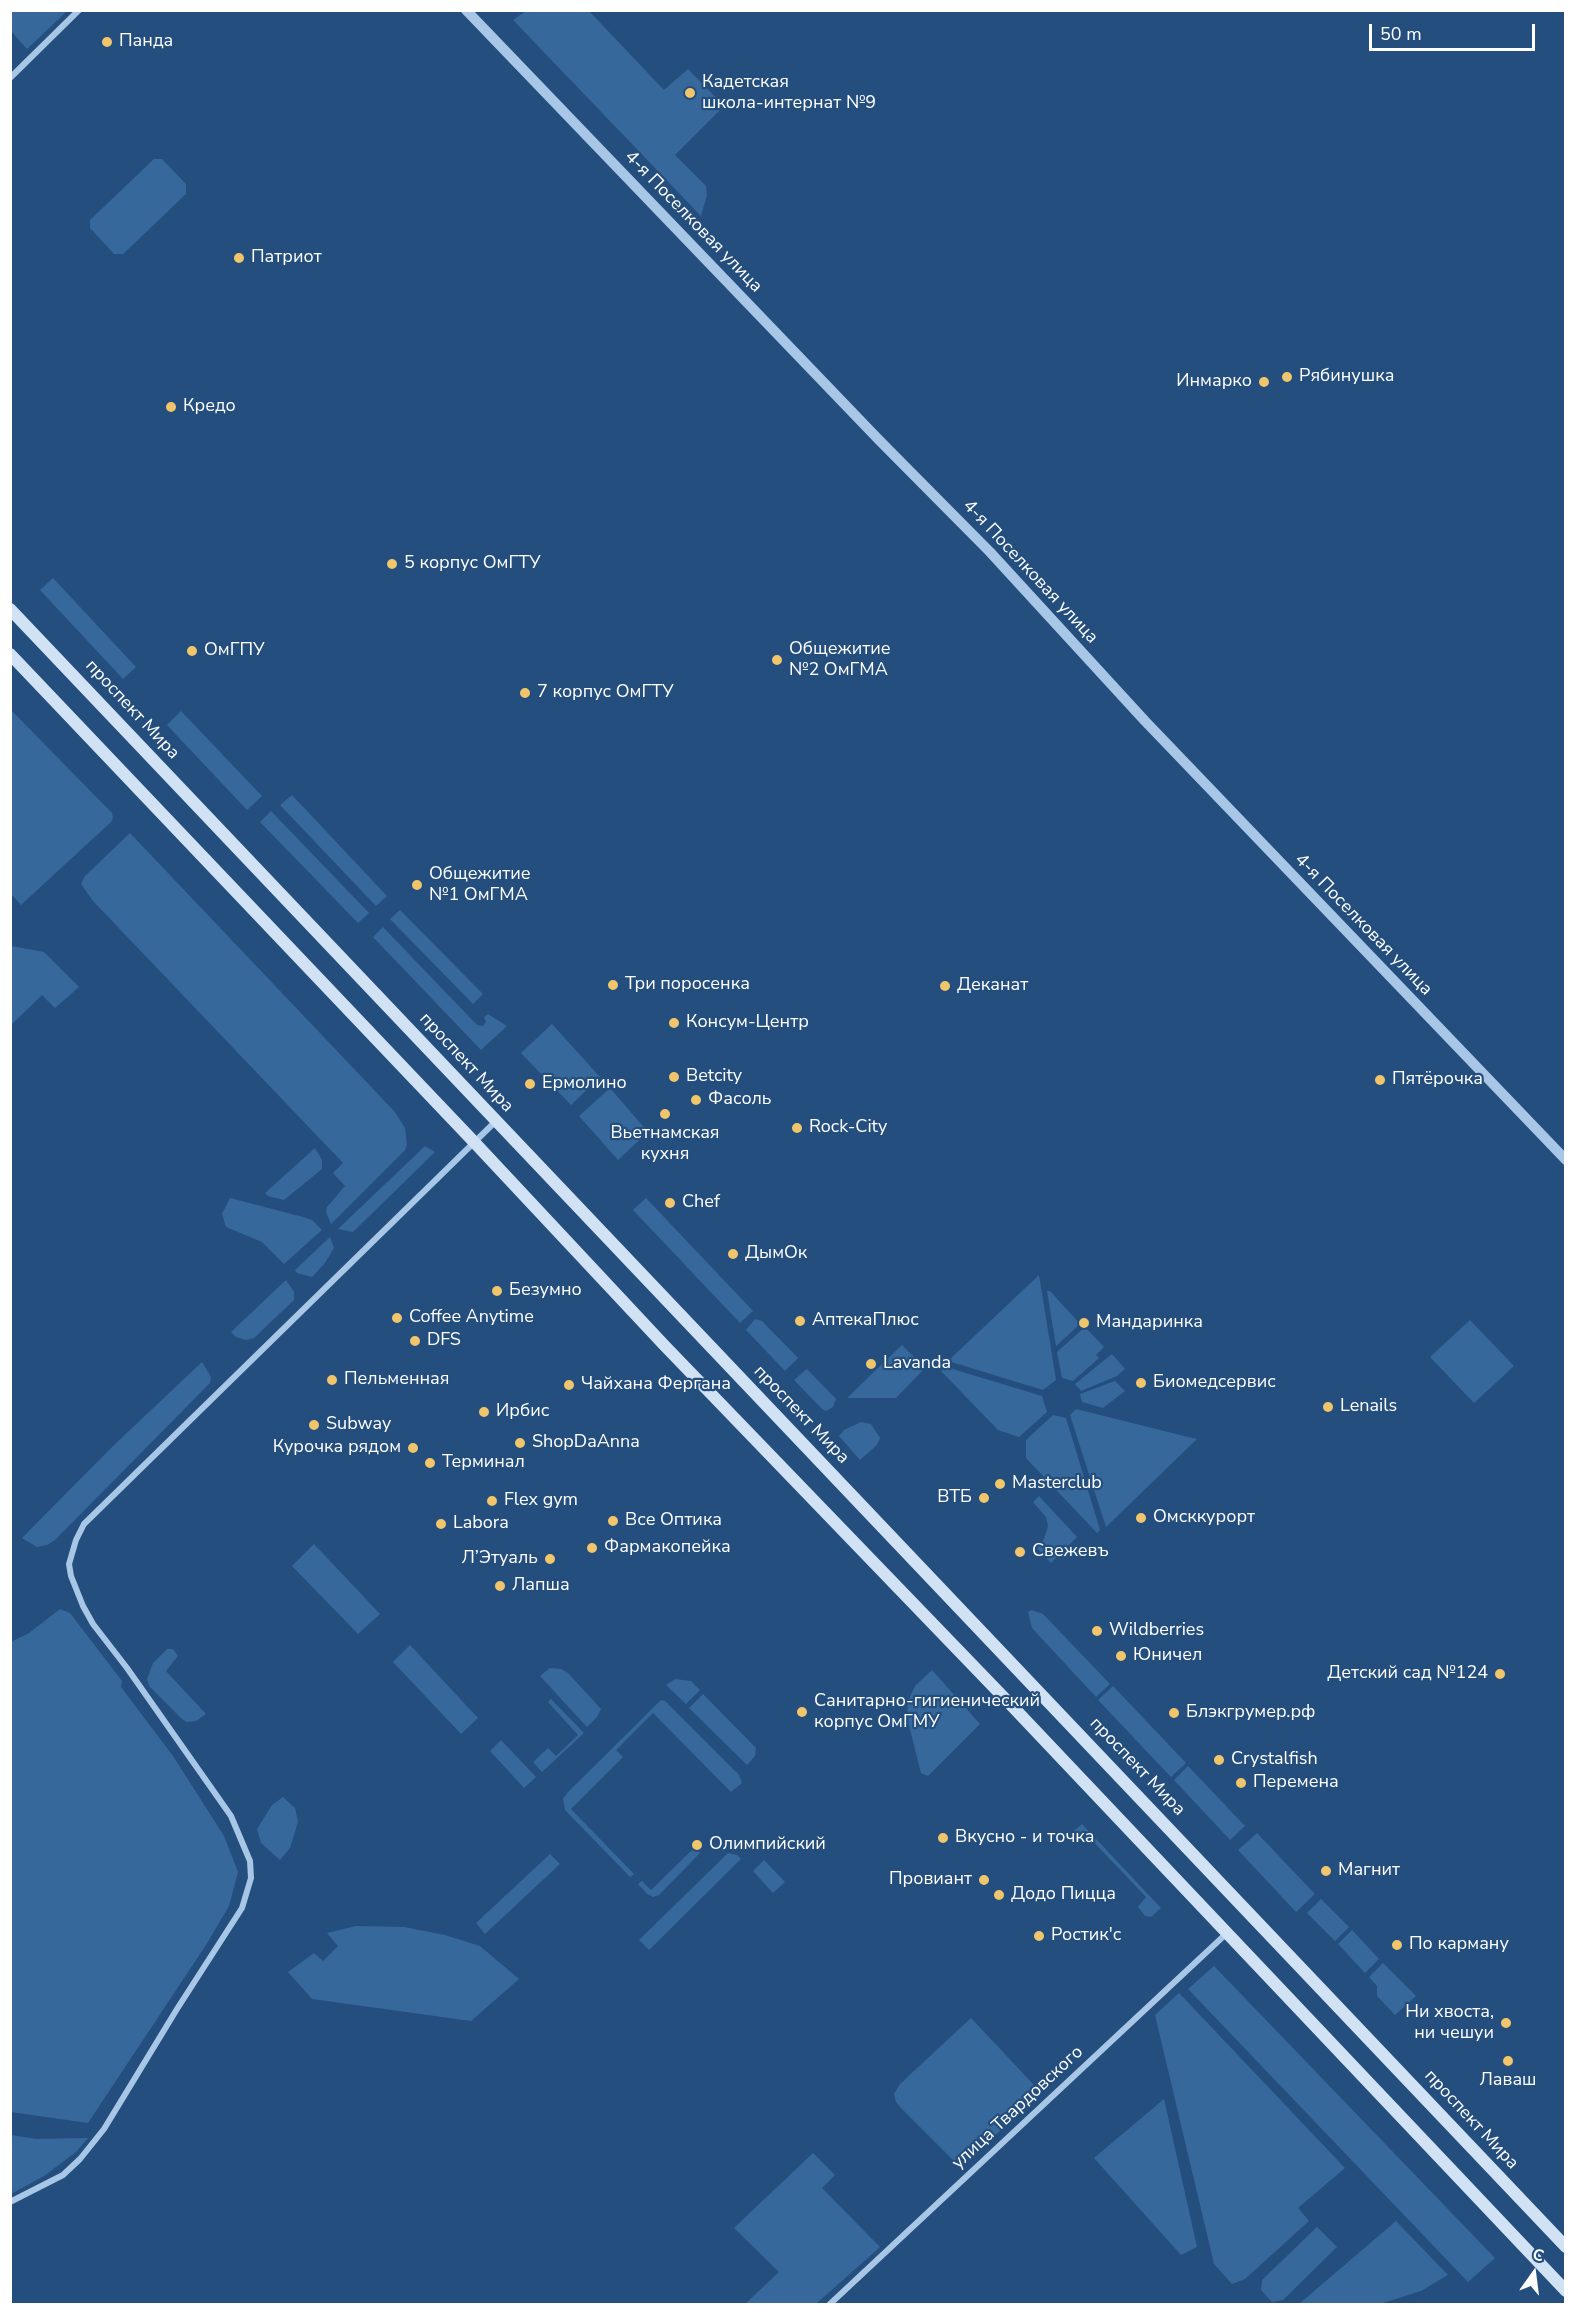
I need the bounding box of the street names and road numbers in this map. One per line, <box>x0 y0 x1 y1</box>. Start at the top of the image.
street label: 4-я Поселковая улица <box>620 147 766 297</box>
street label: 4-я Поселковая улица <box>958 496 1102 648</box>
street label: проспект Мира <box>80 656 184 764</box>
street label: 4-я Поселковая улица <box>1290 850 1436 1000</box>
street label: проспект Мира <box>414 1009 518 1117</box>
street label: проспект Мира <box>749 1361 853 1469</box>
street label: проспект Мира <box>1085 1713 1189 1821</box>
street label: улица Твардовского <box>948 2042 1088 2174</box>
street label: проспект Мира <box>1419 2066 1523 2174</box>

